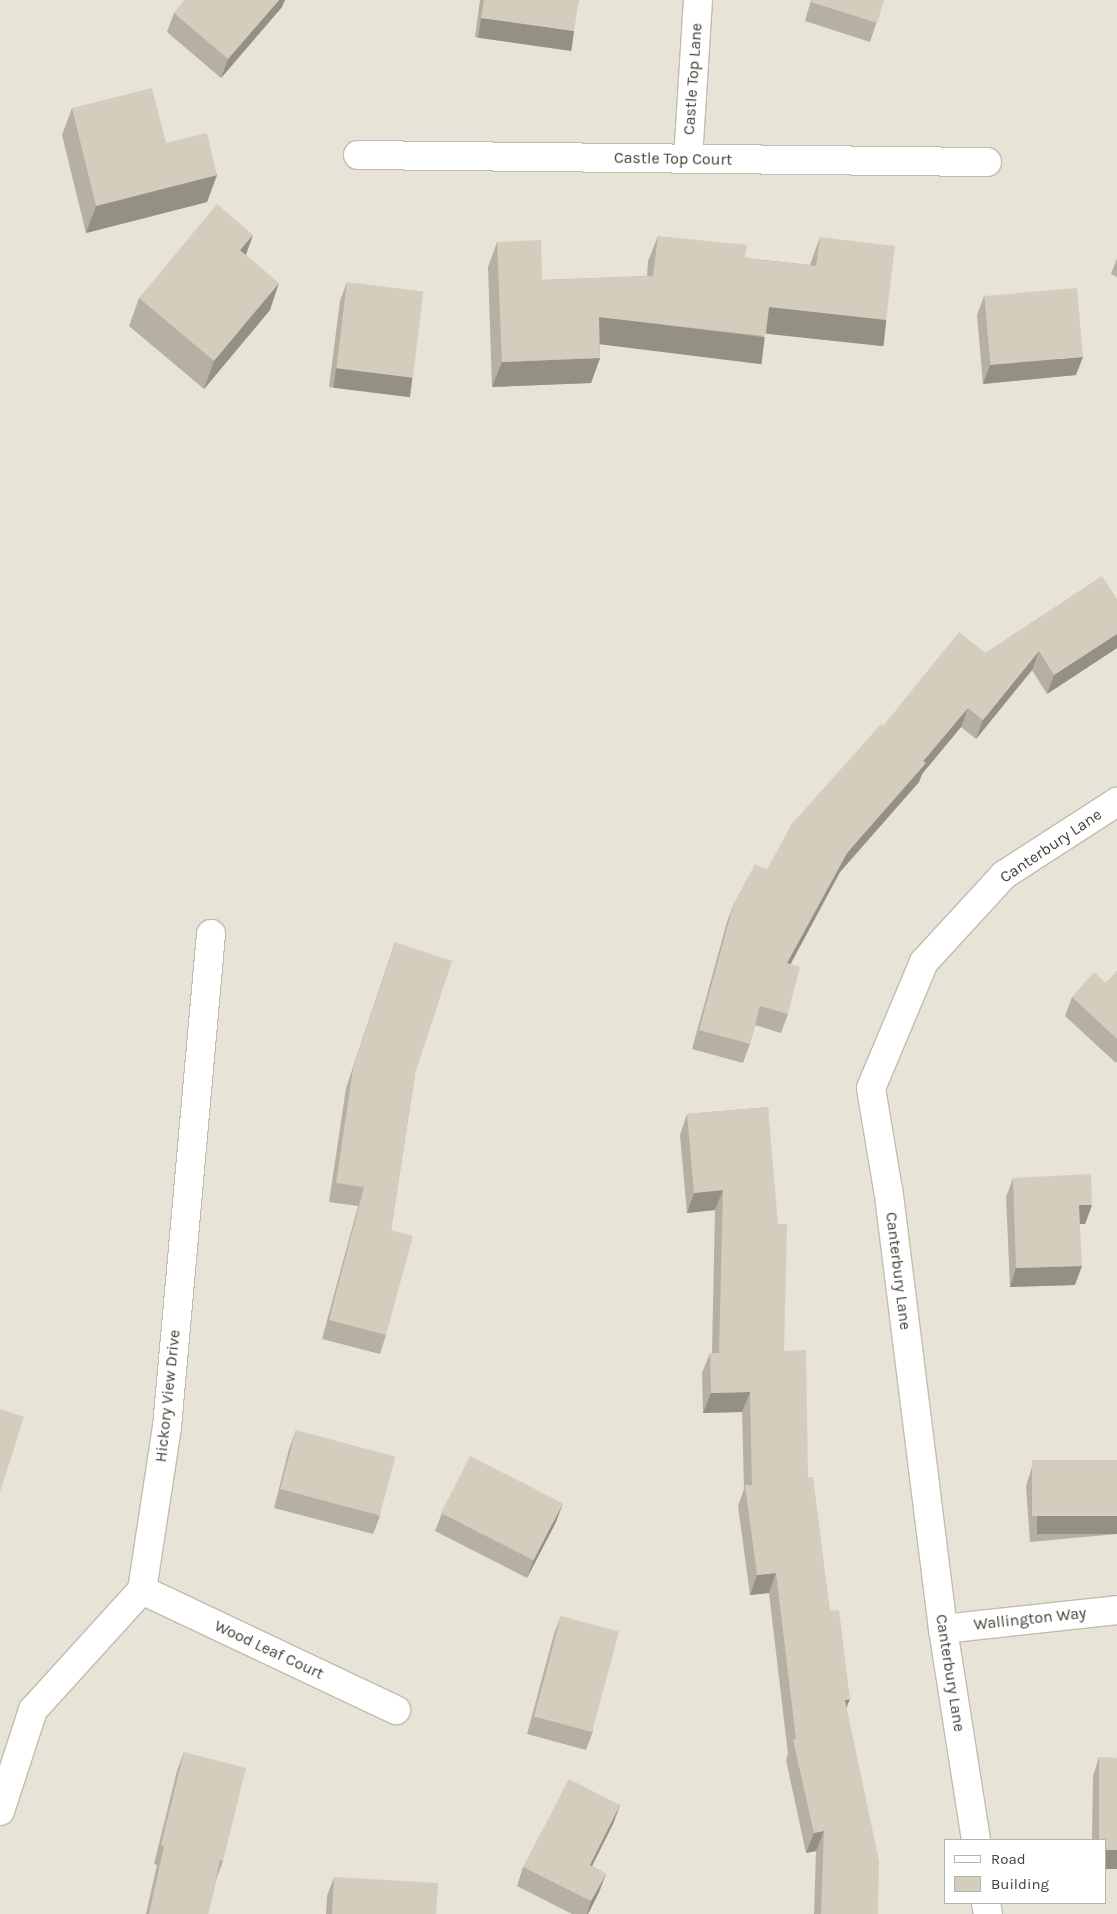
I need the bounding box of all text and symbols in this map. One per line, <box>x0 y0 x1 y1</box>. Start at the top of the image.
street label: Castle Top Lane <box>680 22 706 136</box>
street label: Castle Top Court <box>614 148 732 170</box>
street label: Canterbury Lane <box>996 805 1106 887</box>
street label: Canterbury Lane <box>881 1211 915 1331</box>
street label: Hickory View Drive <box>151 1329 185 1463</box>
street label: Wallington Way <box>973 1604 1087 1634</box>
street label: Canterbury Lane <box>931 1613 969 1733</box>
street label: Wood Leaf Court <box>211 1616 327 1684</box>
legend <box>944 1839 1107 1904</box>
text: Road <box>991 1850 1026 1868</box>
text: Building <box>991 1875 1049 1893</box>

